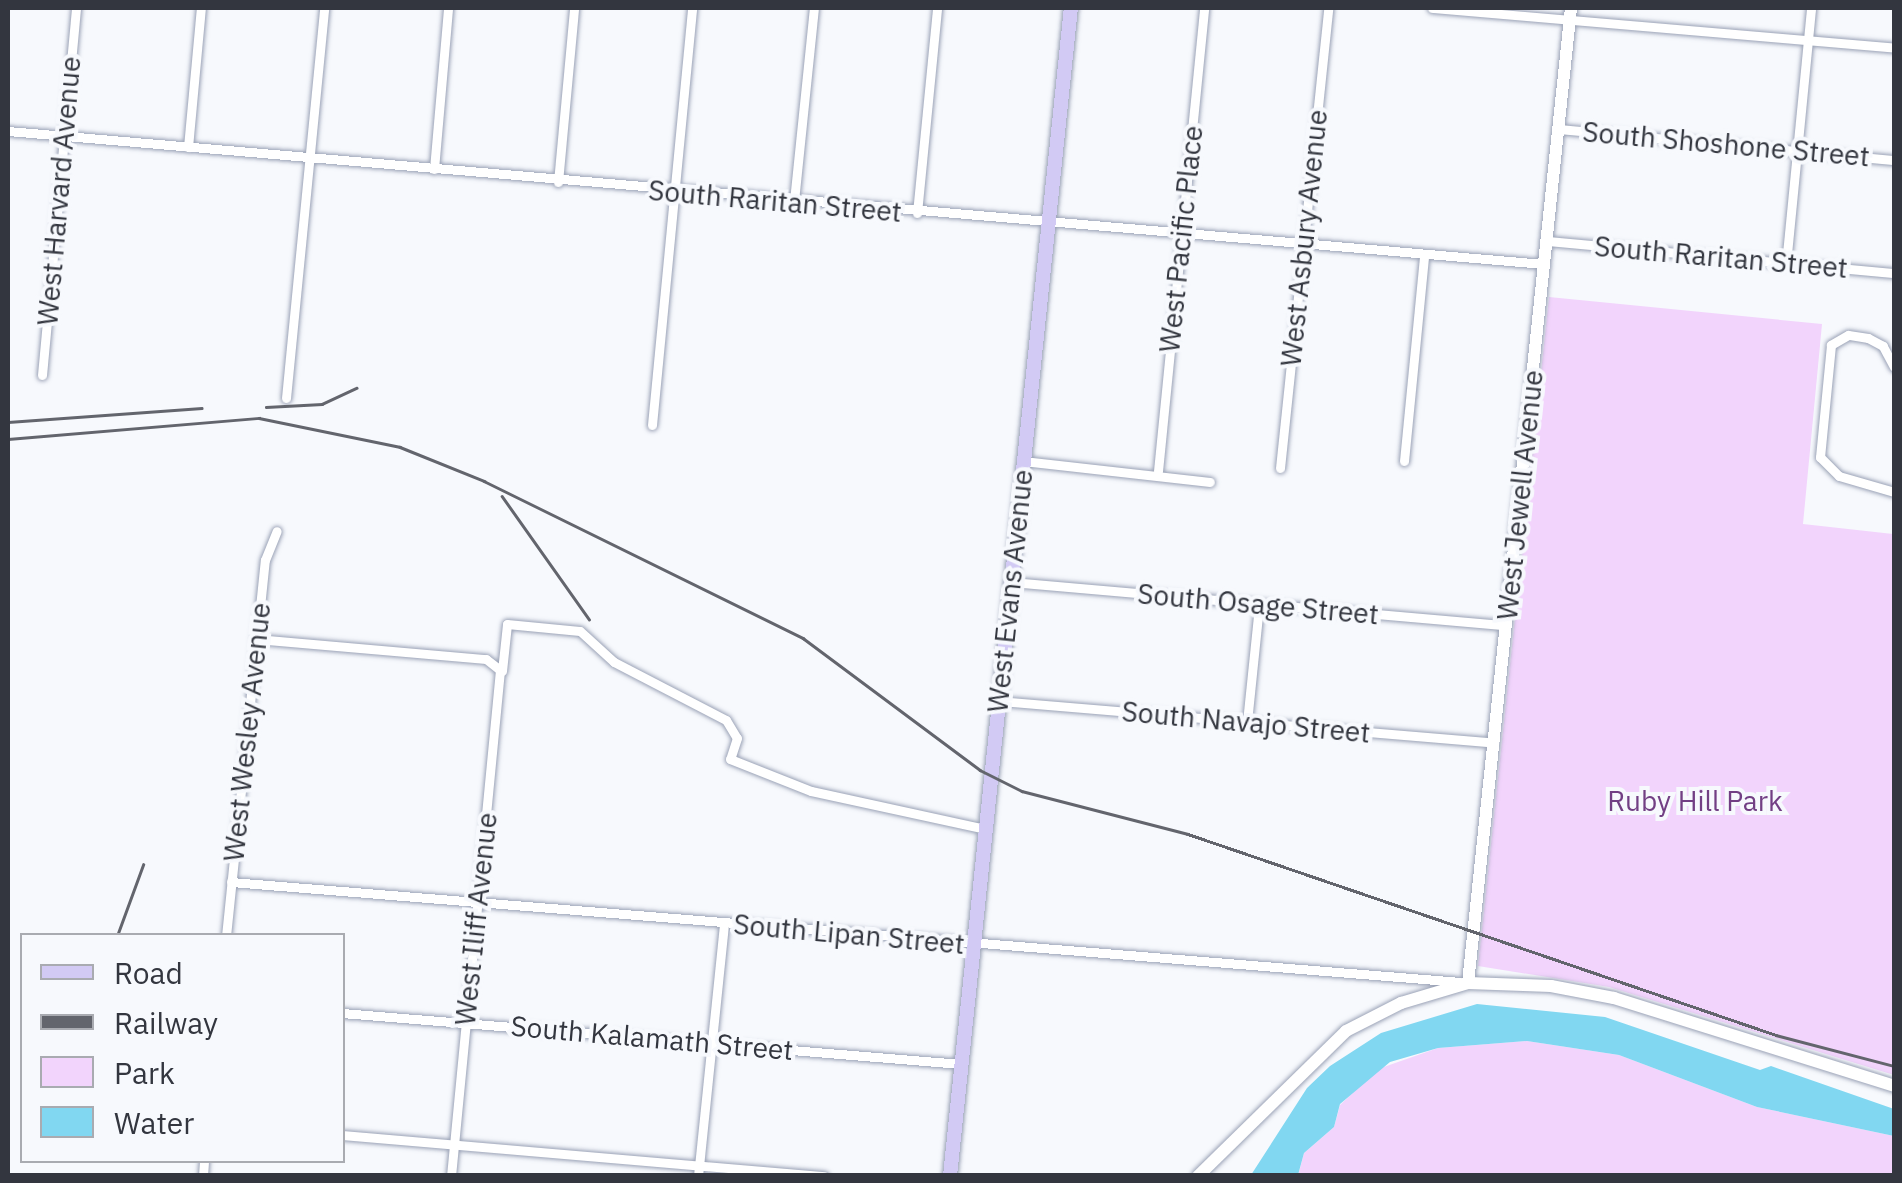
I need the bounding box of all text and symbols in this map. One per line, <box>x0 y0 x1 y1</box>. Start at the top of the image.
street label: West Harvard Avenue <box>30 55 88 327</box>
street label: West Asbury Avenue <box>1274 108 1334 368</box>
street label: South Shoshone Street <box>1581 115 1871 173</box>
street label: West Pacific Place <box>1152 124 1210 354</box>
street label: South Raritan Street <box>647 173 903 229</box>
street label: South Raritan Street <box>1593 229 1849 285</box>
street label: West Jewell Avenue <box>1490 368 1550 622</box>
street label: West Evans Avenue <box>981 468 1039 714</box>
street label: South Osage Street <box>1136 577 1380 631</box>
street label: West Wesley Avenue <box>217 601 277 863</box>
street label: South Navajo Street <box>1120 694 1372 750</box>
park label: Ruby Hill Park <box>1607 784 1783 818</box>
street label: West Iliff Avenue <box>448 811 504 1027</box>
street label: South Lipan Street <box>732 907 966 961</box>
legend <box>20 933 345 1163</box>
text: Road <box>114 953 183 992</box>
text: Railway <box>114 1003 218 1042</box>
street label: South Kalamath Street <box>509 1009 795 1067</box>
text: Park <box>114 1053 175 1092</box>
text: Water <box>114 1103 194 1142</box>

